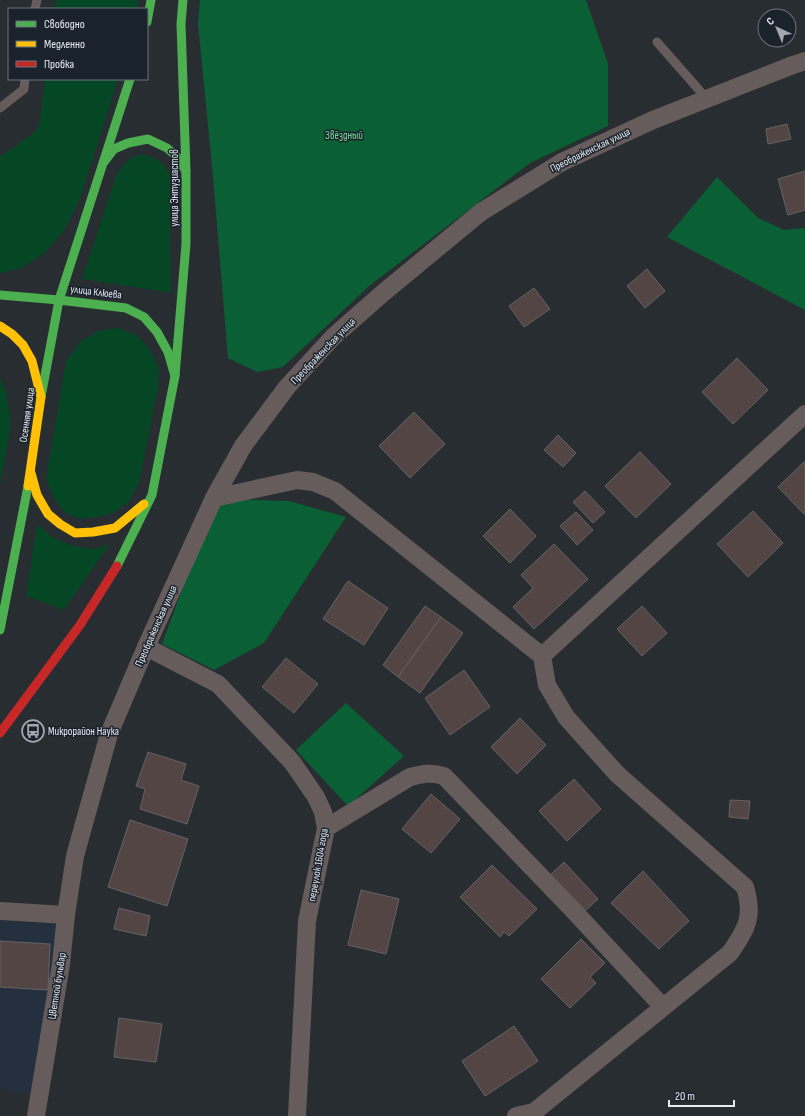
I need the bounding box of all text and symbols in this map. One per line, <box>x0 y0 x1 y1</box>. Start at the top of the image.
legend <box>8 8 148 80</box>
north arrow <box>757 8 797 48</box>
text: С <box>764 14 777 28</box>
text: Свободно <box>44 17 85 32</box>
text: Медленно <box>44 37 85 52</box>
text: Пробка <box>44 57 75 72</box>
street label: Преображенская улица <box>548 125 632 175</box>
park label: Звёздный <box>325 129 363 142</box>
street label: улица Энтузиастов <box>168 149 181 227</box>
street label: улица Клюева <box>70 282 122 302</box>
street label: Преображенская улица <box>288 315 358 387</box>
street label: Осенняя улица <box>17 387 37 443</box>
street label: Преображенская улица <box>132 583 180 669</box>
bus stop icon: Микрорайон Наука <box>20 718 46 744</box>
place label: Микрорайон Наука <box>48 725 119 738</box>
street label: переулок 1604 года <box>305 827 331 903</box>
street label: Цветной бульвар <box>45 952 69 1020</box>
scale bar <box>669 1082 734 1108</box>
text: 20 m <box>675 1089 695 1104</box>

